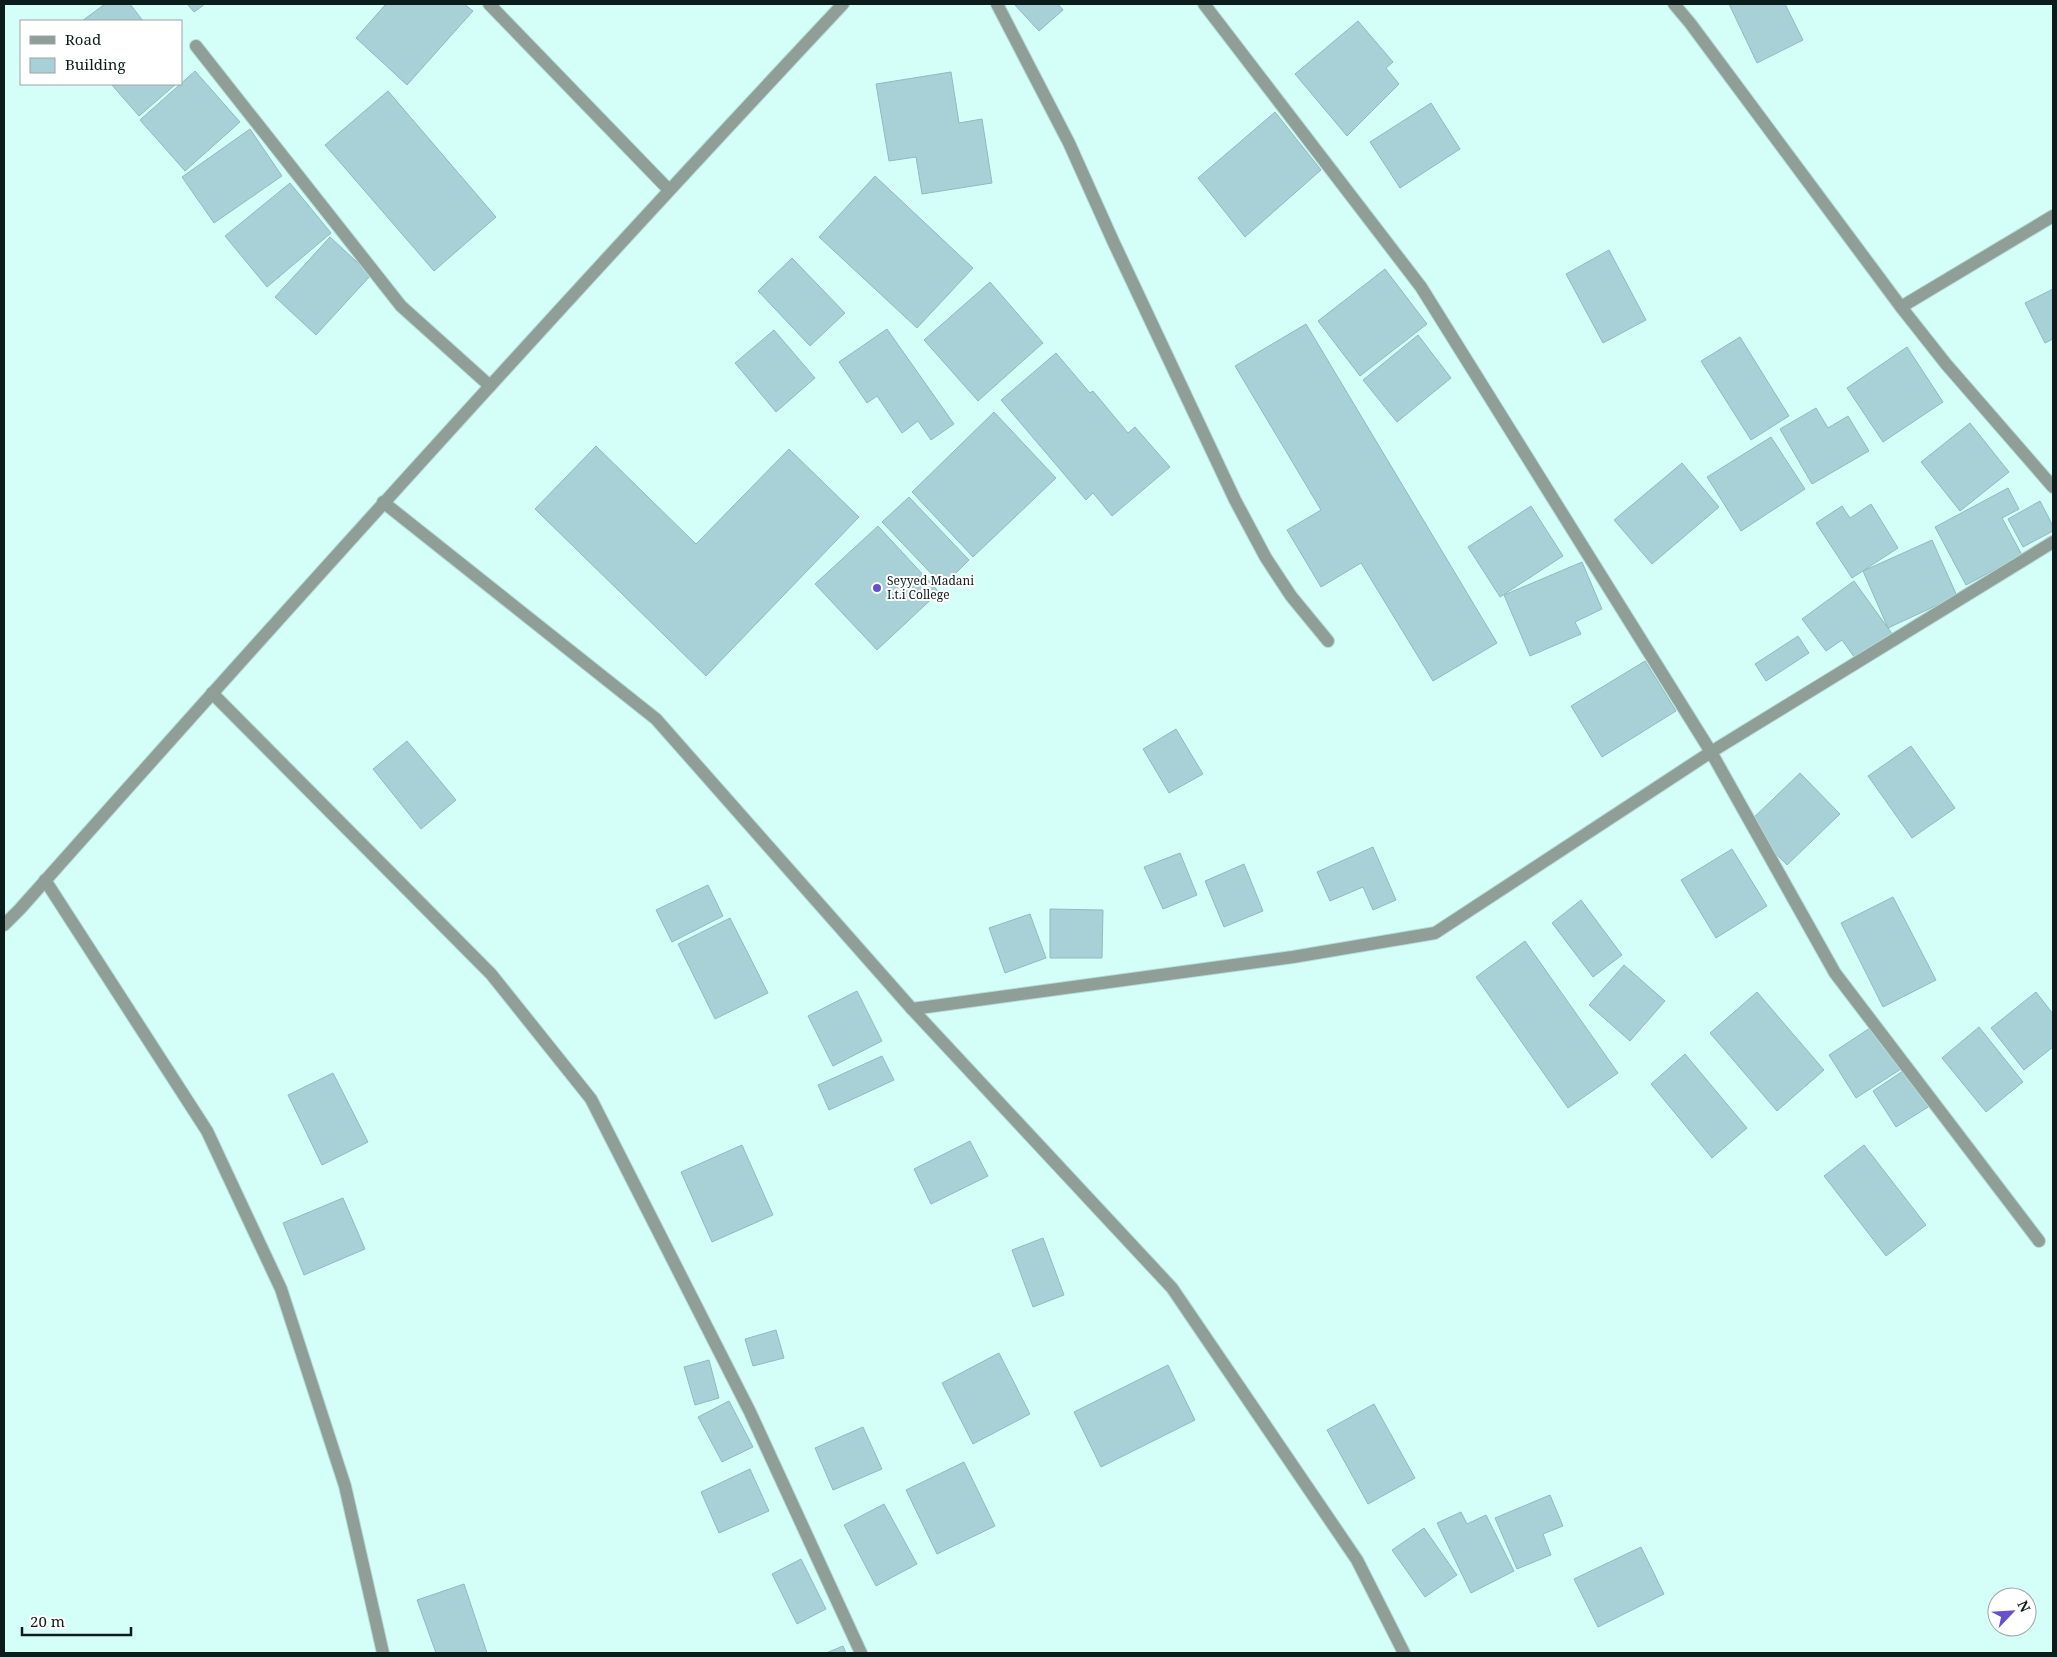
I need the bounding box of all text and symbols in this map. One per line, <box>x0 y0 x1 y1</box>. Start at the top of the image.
legend <box>20 20 182 85</box>
text: Road <box>65 29 101 49</box>
text: Building <box>65 54 126 74</box>
place label: Seyyed Madani I.t.i College <box>887 572 974 603</box>
marker: Seyyed Madani I.t.i College <box>871 582 883 594</box>
north arrow <box>1987 1587 2037 1637</box>
text: N <box>2013 1597 2035 1615</box>
scale bar <box>22 1604 131 1636</box>
text: 20 m <box>30 1611 65 1631</box>

